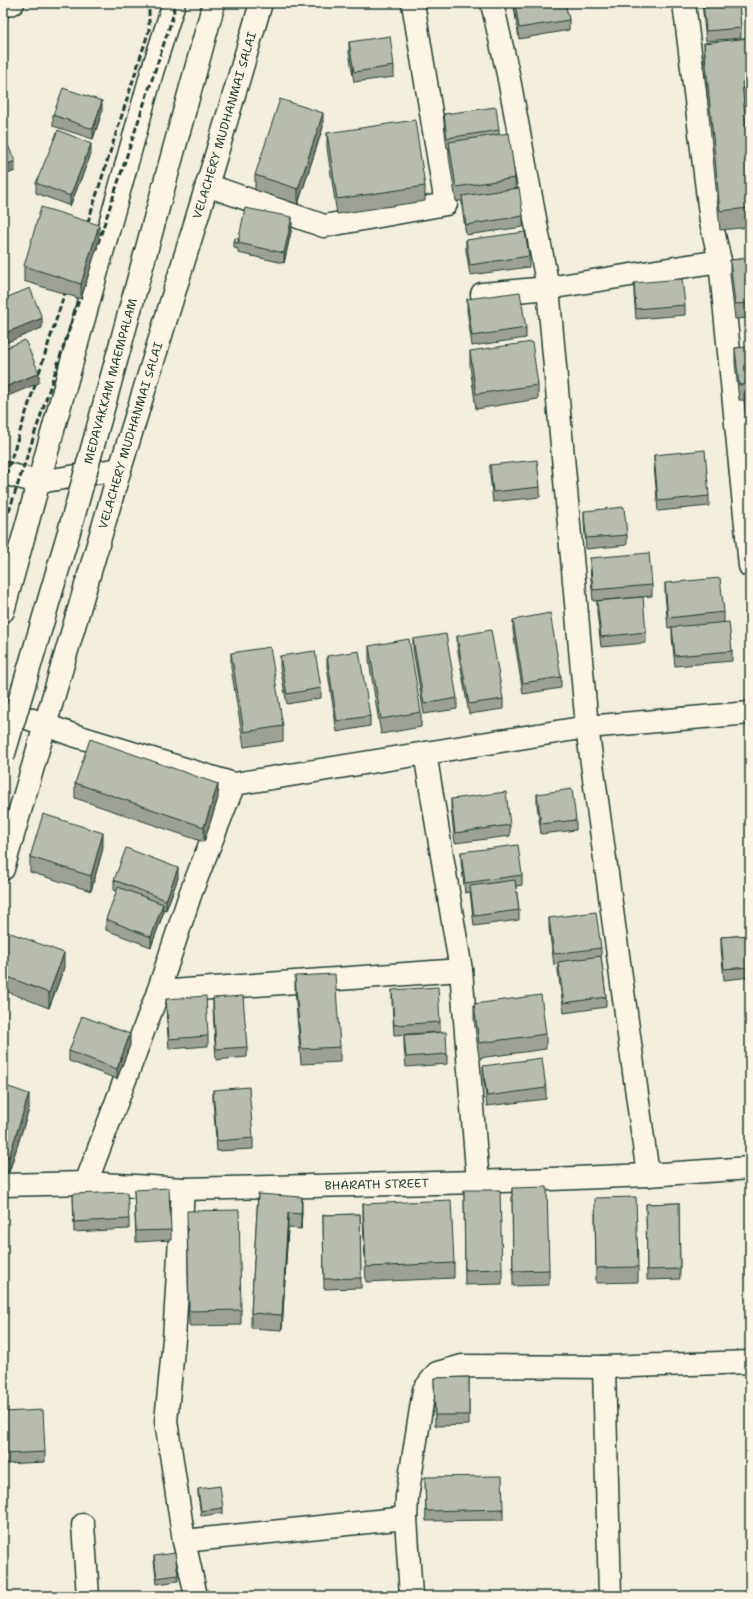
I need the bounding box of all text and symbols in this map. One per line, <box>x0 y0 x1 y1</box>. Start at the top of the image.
street label: VELACHERY MUDHANMAI SALAI <box>189 30 260 221</box>
street label: MEDAVAKKAM MAEMPALAM <box>80 296 141 466</box>
street label: VELACHERY MUDHANMAI SALAI <box>95 340 167 531</box>
street label: BHARATH STREET <box>324 1175 430 1194</box>

